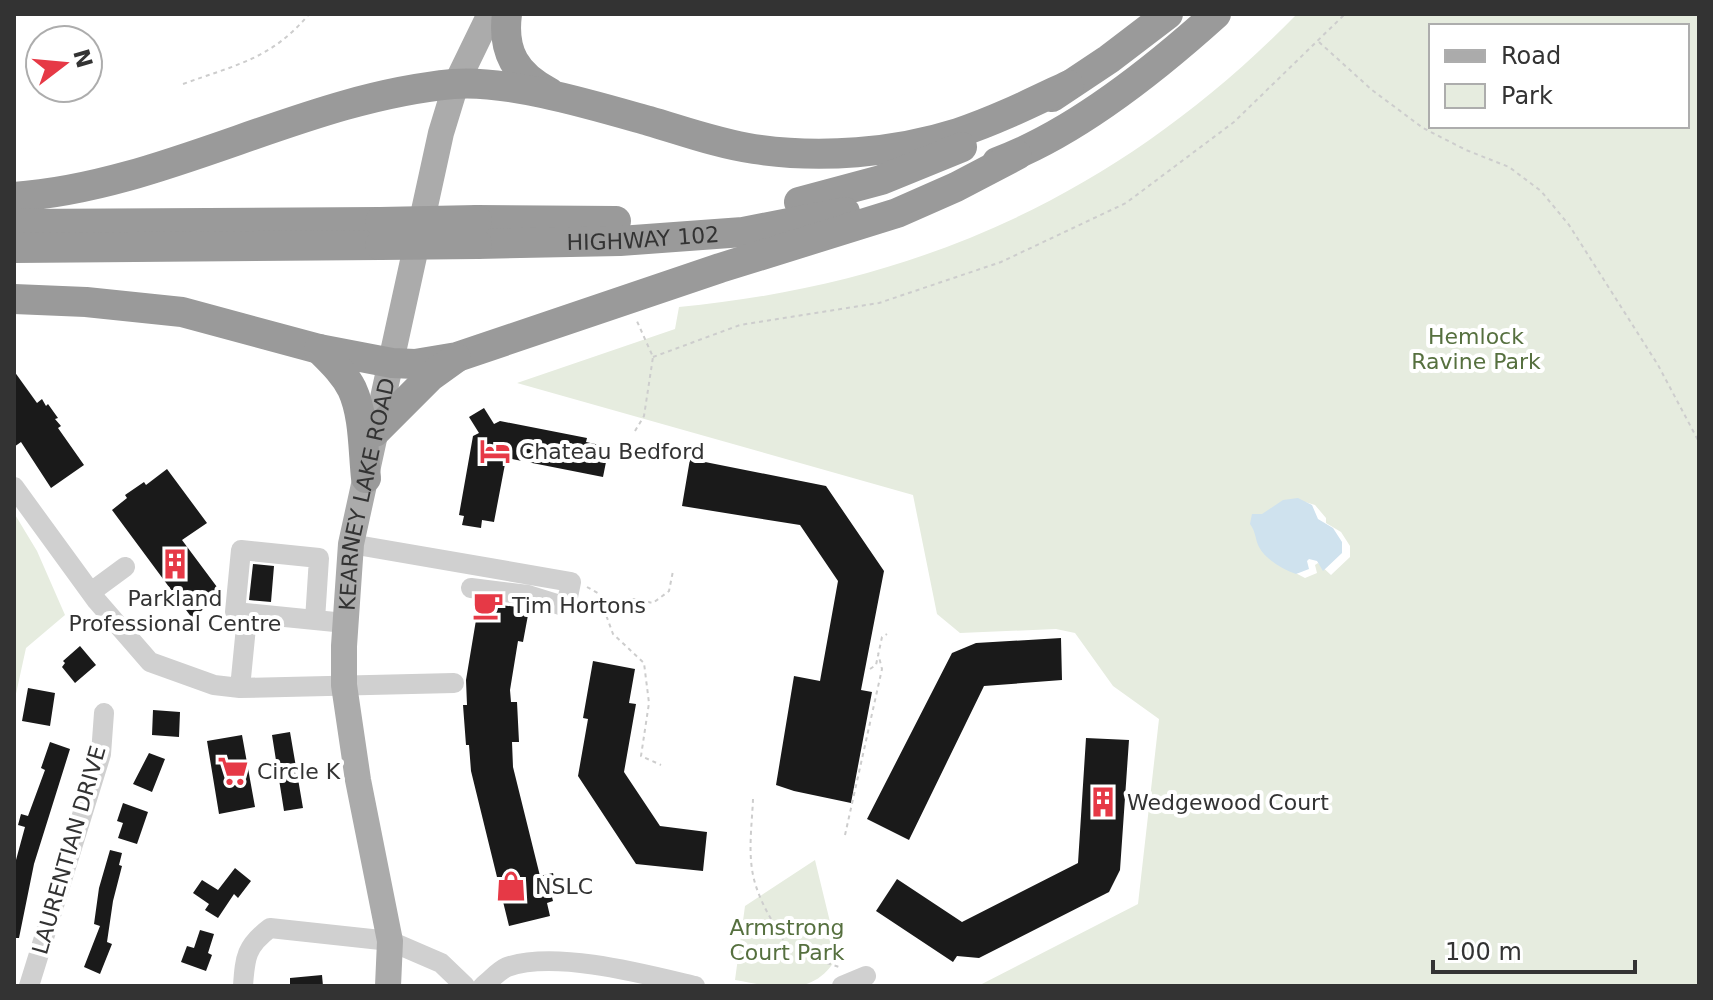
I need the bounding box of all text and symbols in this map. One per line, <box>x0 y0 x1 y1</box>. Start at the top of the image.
north arrow <box>24 24 104 104</box>
legend <box>1429 24 1689 128</box>
text: Road <box>1501 42 1561 70</box>
text: N <box>68 46 97 71</box>
text: Park <box>1501 82 1553 110</box>
street label: HIGHWAY 102 <box>566 221 720 255</box>
park label: Hemlock Ravine Park <box>1411 324 1541 374</box>
street label: KEARNEY LAKE ROAD <box>334 375 400 612</box>
hotel icon: Chateau Bedford <box>478 434 512 468</box>
place label: Chateau Bedford <box>519 439 705 464</box>
building icon: Parkland Professional Centre <box>158 547 192 581</box>
place label: Parkland Professional Centre <box>69 586 281 636</box>
cafe icon: Tim Hortons <box>471 588 505 622</box>
place label: Tim Hortons <box>511 593 646 618</box>
street label: LAURENTIAN DRIVE <box>27 743 111 957</box>
supermarket icon: Circle K <box>216 754 250 788</box>
place label: Circle K <box>257 759 341 784</box>
building icon: Wedgewood Court <box>1086 785 1120 819</box>
place label: Wedgewood Court <box>1127 790 1329 815</box>
shop icon: NSLC <box>494 869 528 903</box>
place label: NSLC <box>535 874 593 899</box>
park label: Armstrong Court Park <box>729 915 845 965</box>
scale bar <box>1433 924 1635 974</box>
text: 100 m <box>1445 938 1522 966</box>

